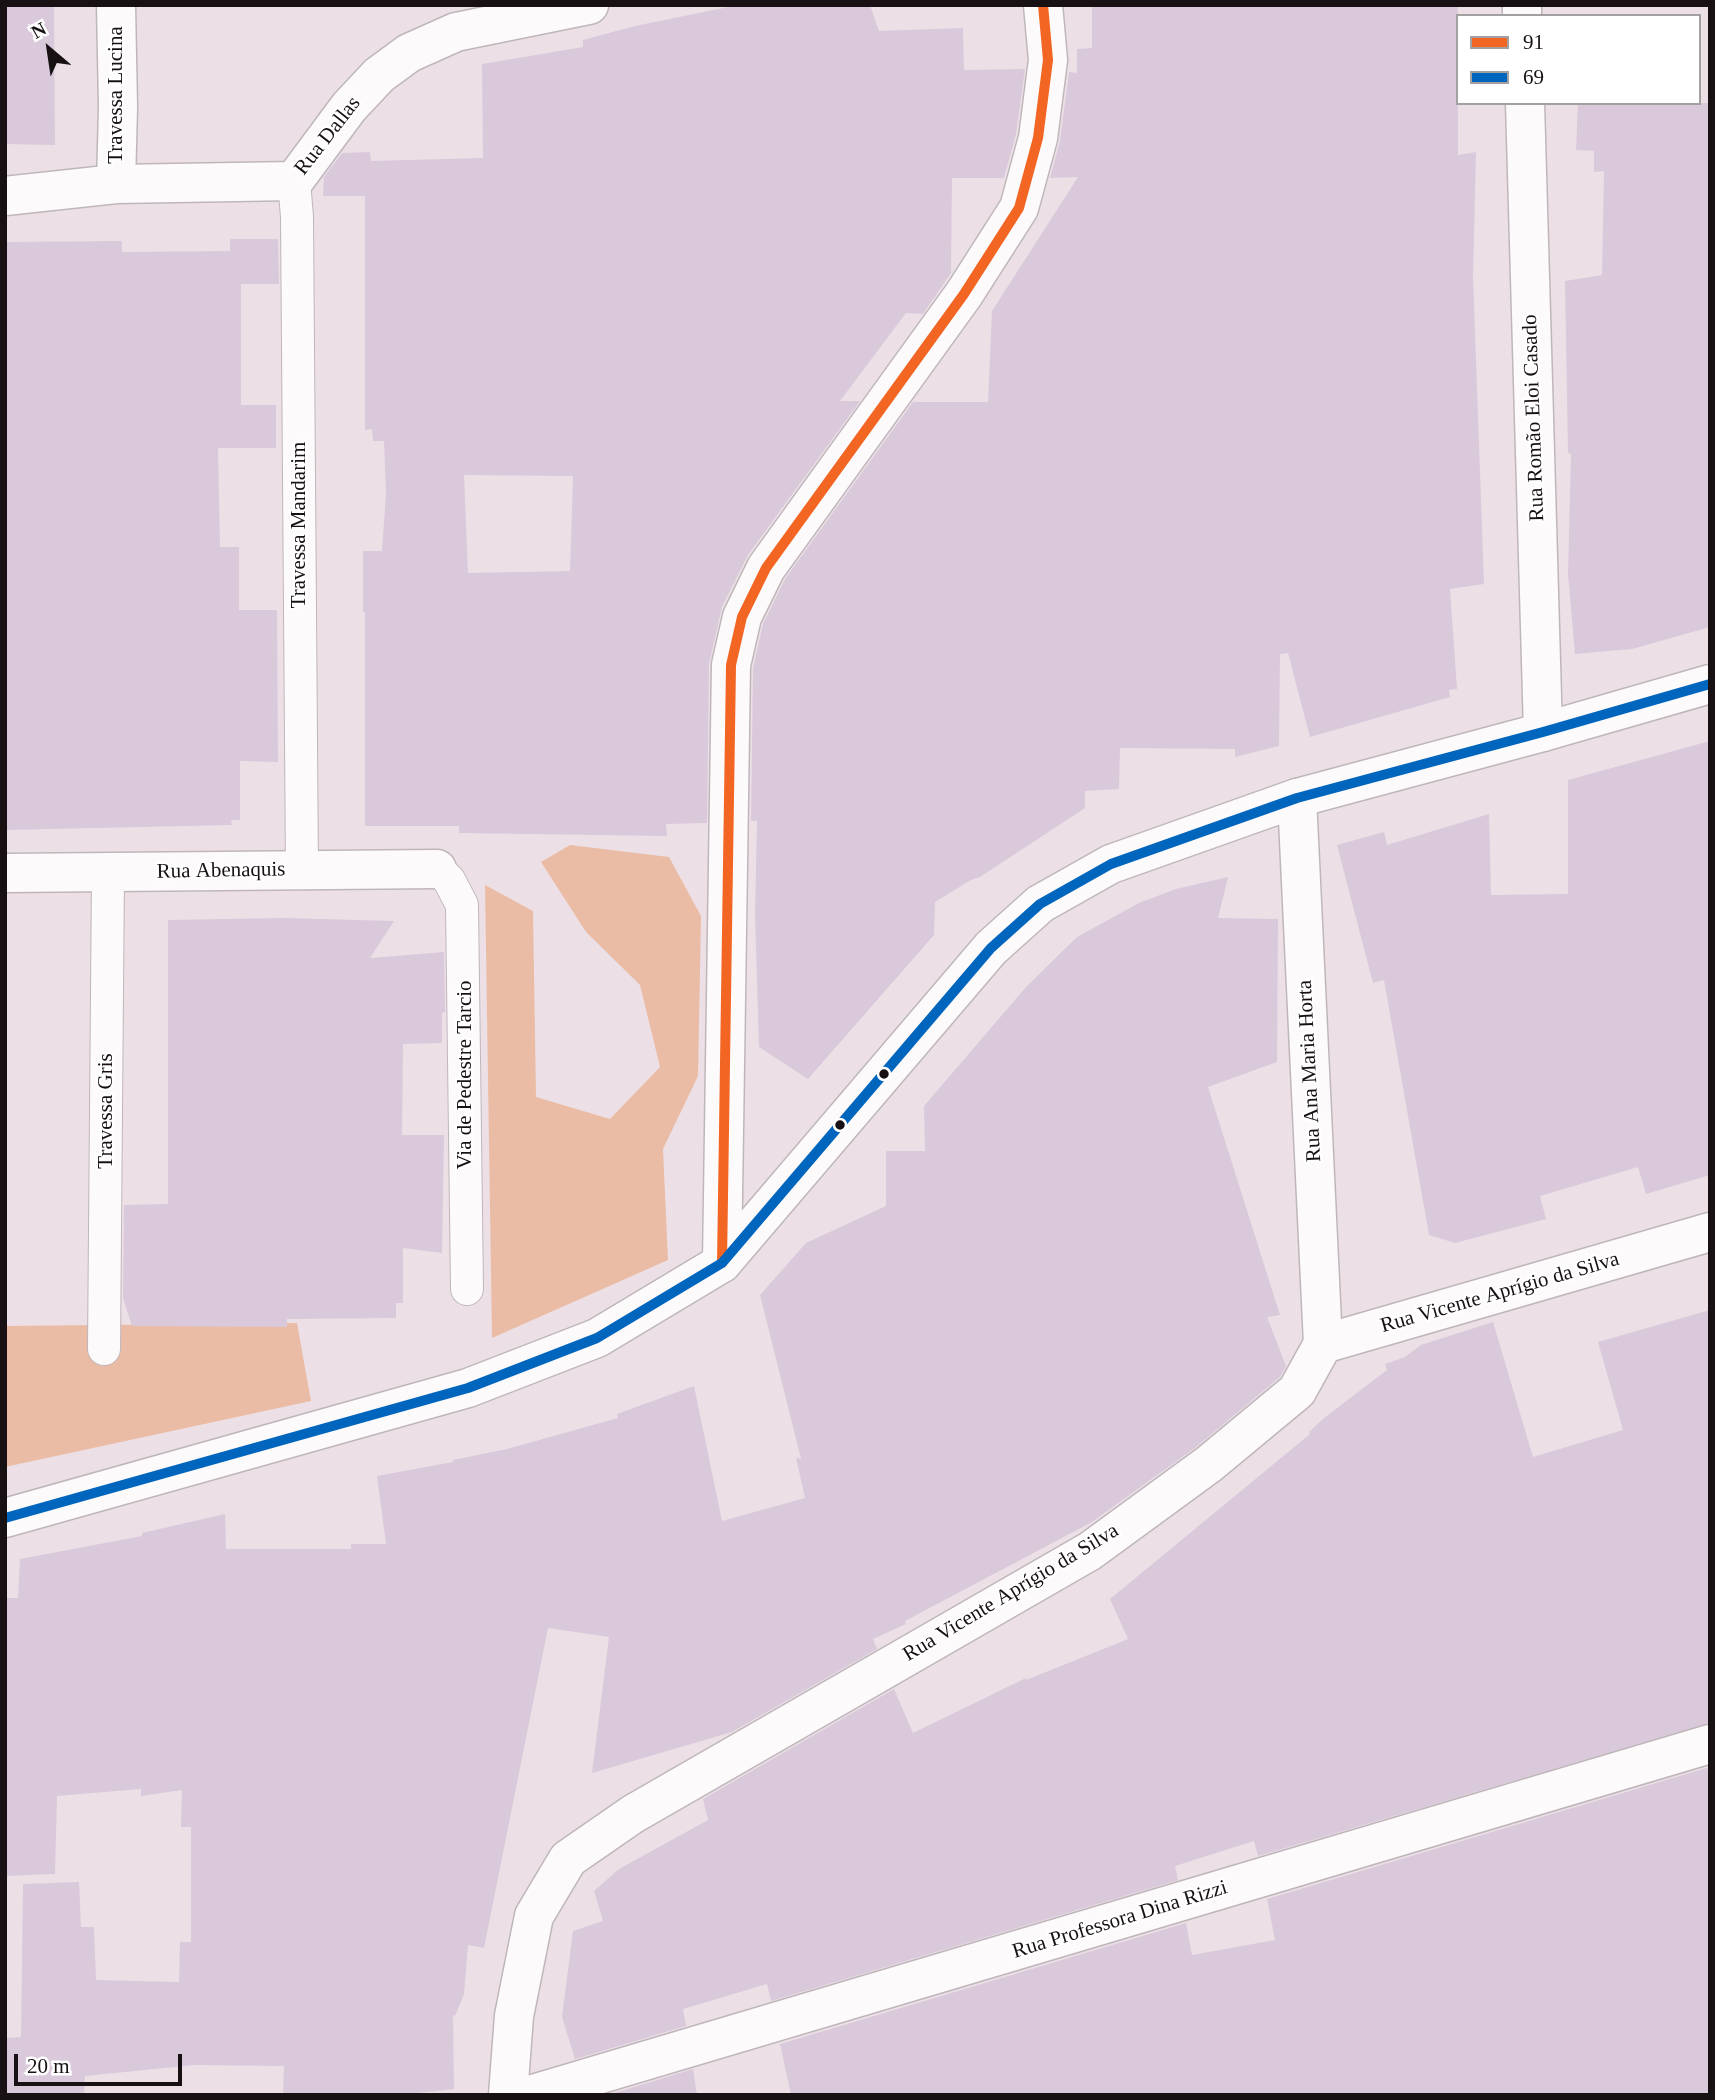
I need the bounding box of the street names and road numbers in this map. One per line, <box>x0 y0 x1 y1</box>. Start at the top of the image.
street label: Travessa Lucina <box>103 26 129 164</box>
street label: Rua Dallas <box>290 92 366 180</box>
street label: Rua Romão Eloi Casado <box>1518 314 1550 522</box>
street label: Travessa Mandarim <box>286 442 312 608</box>
street label: Rua Abenaquis <box>156 857 286 885</box>
street label: Rua Ana Maria Horta <box>1293 979 1327 1163</box>
street label: Via de Pedestre Tarcio <box>452 980 478 1170</box>
street label: Travessa Gris <box>93 1053 119 1169</box>
street label: Rua Vicente Aprígio da Silva <box>1378 1247 1622 1339</box>
street label: Rua Vicente Aprígio da Silva <box>899 1519 1123 1667</box>
street label: Rua Professora Dina Rizzi <box>1010 1875 1230 1965</box>

